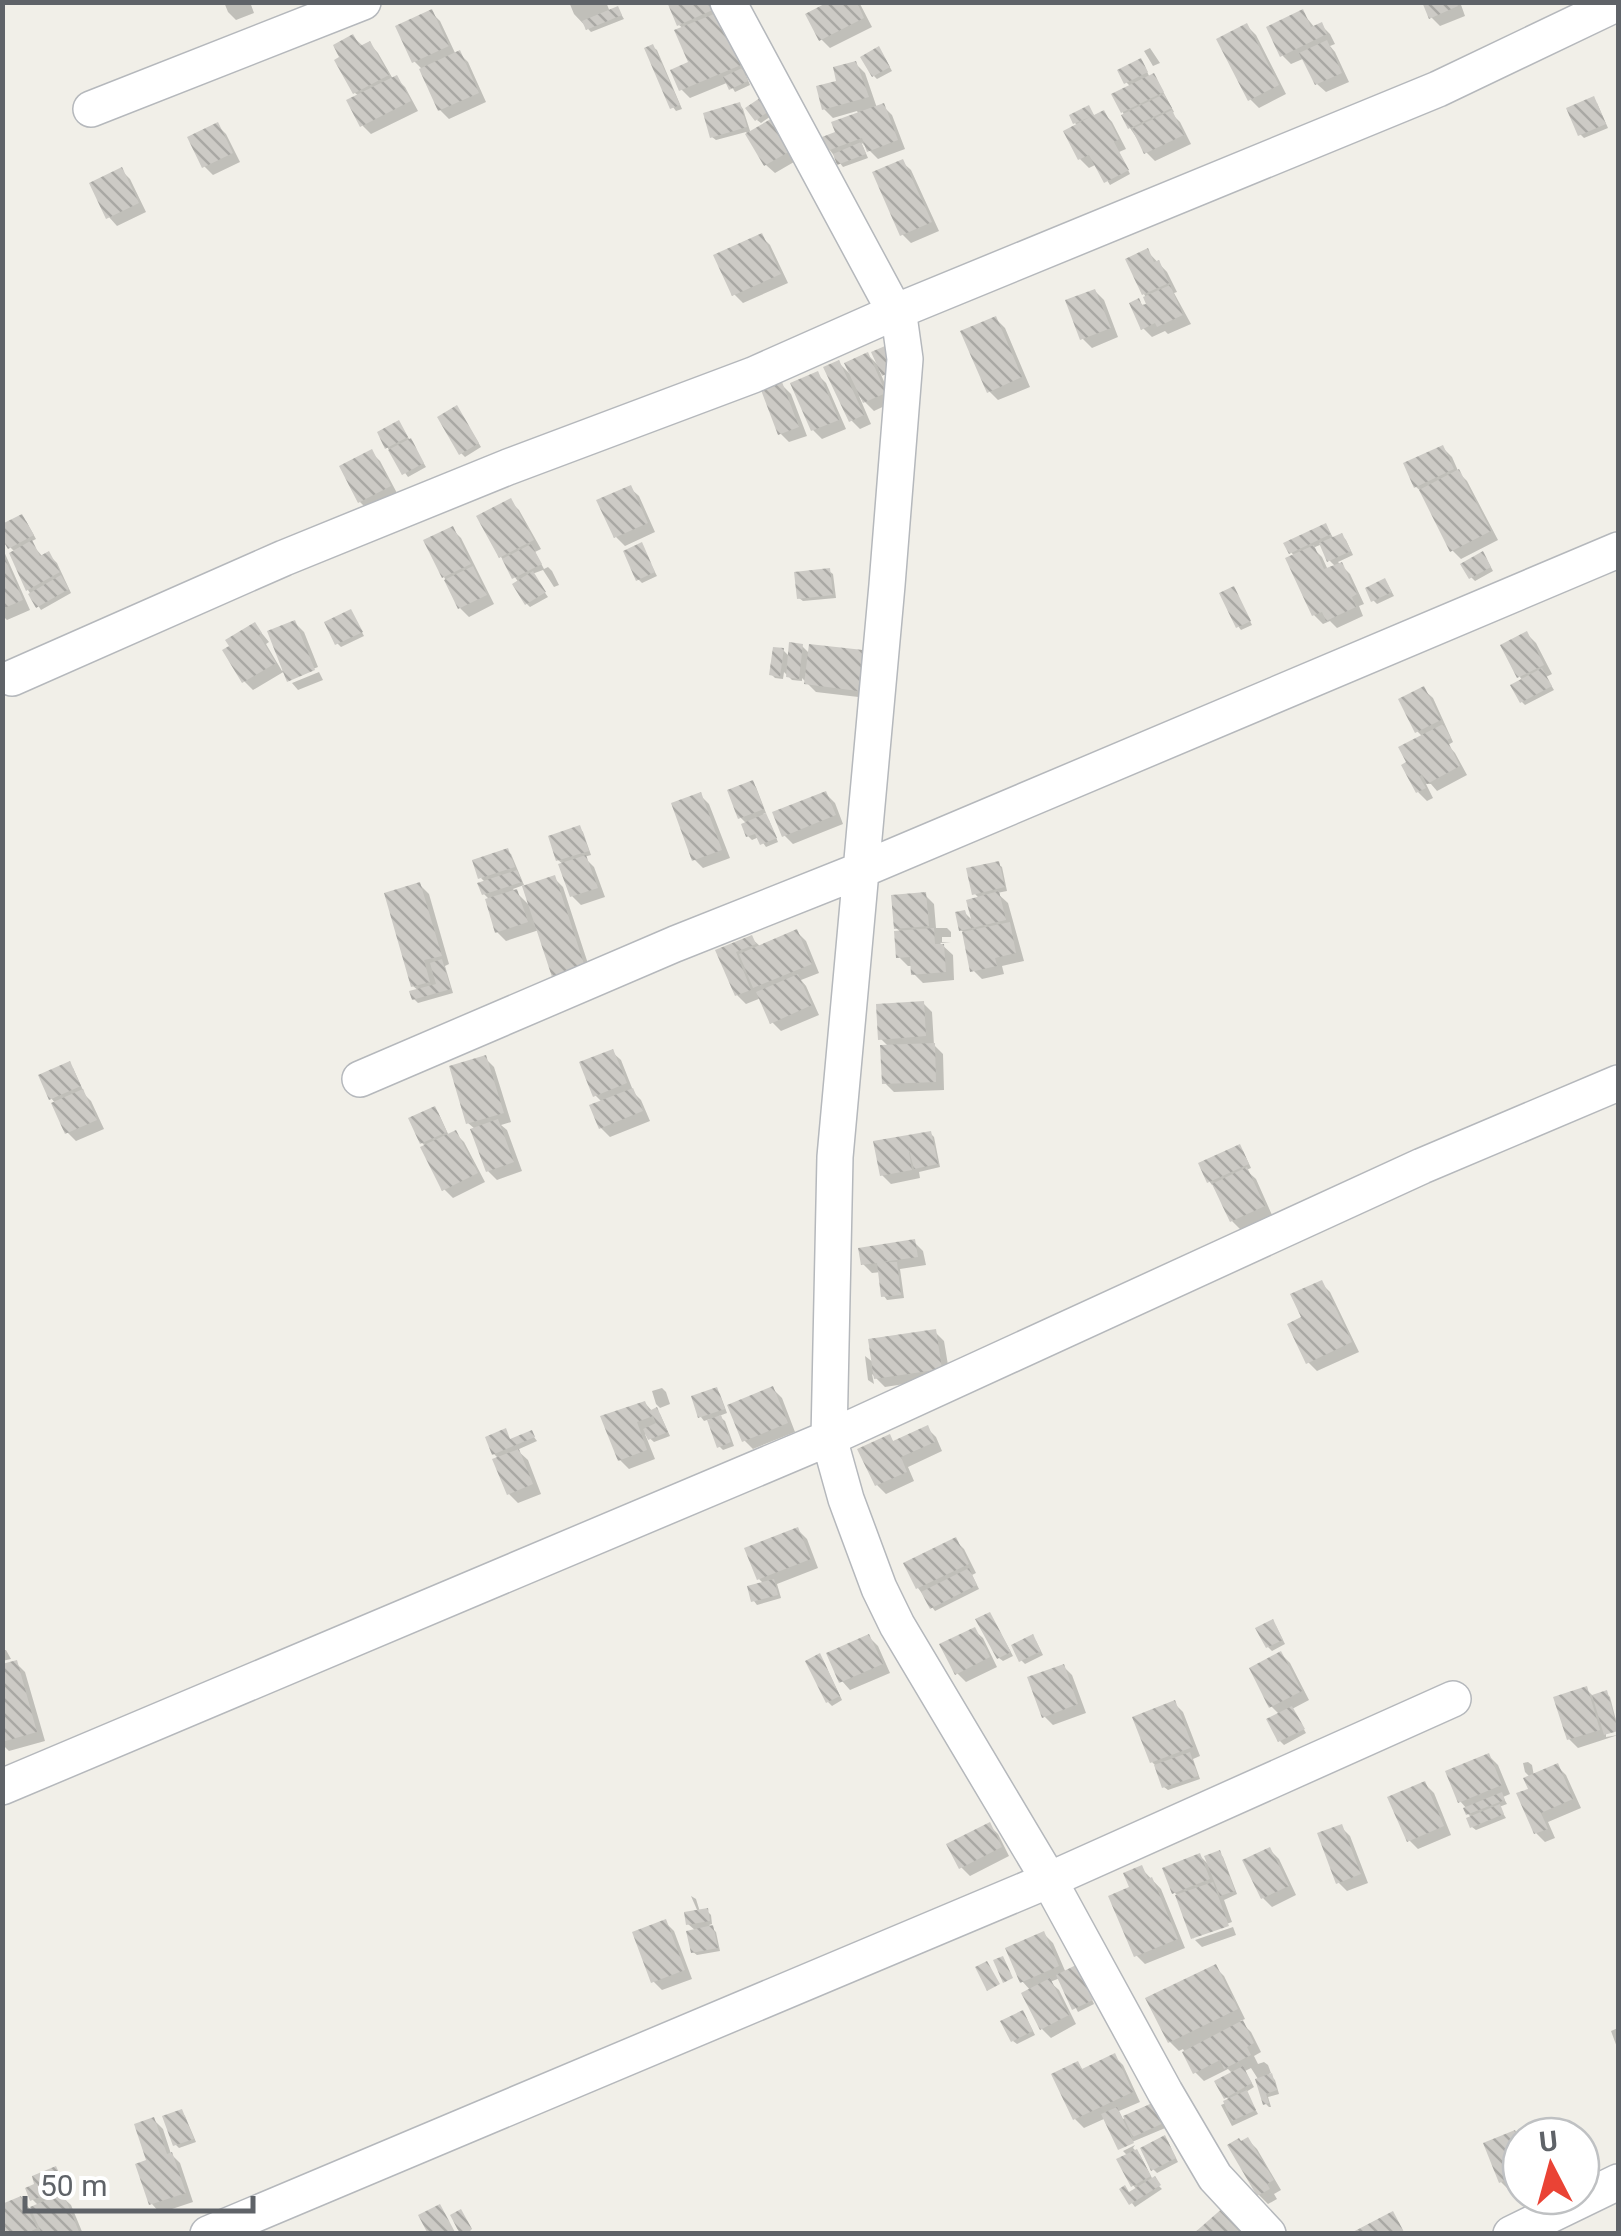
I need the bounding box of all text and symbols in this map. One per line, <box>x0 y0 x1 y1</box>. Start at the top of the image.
north arrow <box>1501 2116 1601 2216</box>
text: U <box>1538 2124 1559 2159</box>
scale bar <box>25 2151 252 2213</box>
text: 50 m <box>40 2168 107 2203</box>

